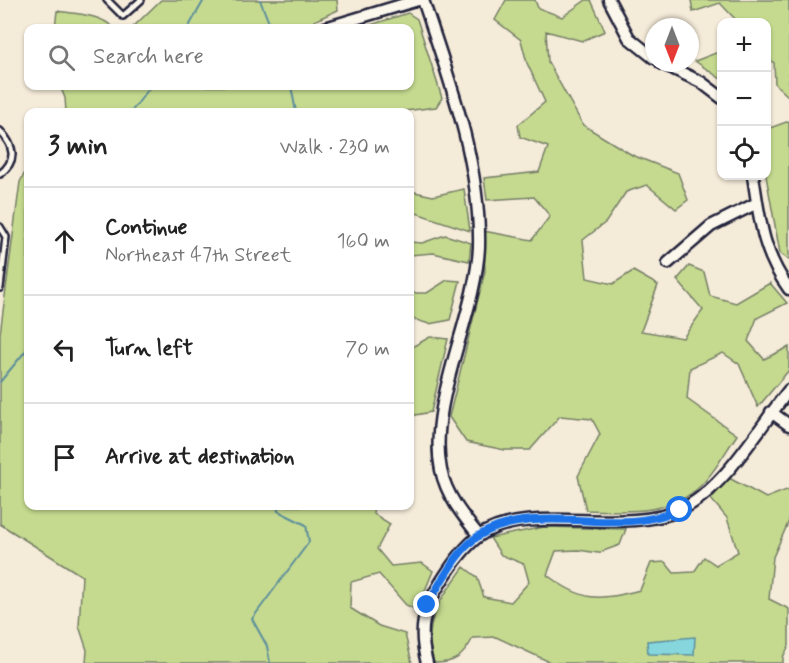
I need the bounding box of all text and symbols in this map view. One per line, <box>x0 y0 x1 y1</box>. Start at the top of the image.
north arrow <box>645 18 699 72</box>
map controls <box>717 18 771 180</box>
button: + <box>717 18 771 72</box>
search box <box>24 24 414 90</box>
icon: search <box>45 41 78 74</box>
text: Search here <box>93 43 204 71</box>
button: − <box>717 72 771 126</box>
button: locate <box>717 126 771 180</box>
text: 3 min <box>48 130 108 164</box>
text: Walk · 230 m <box>280 134 390 161</box>
text: Continue <box>105 214 187 242</box>
icon: ahead <box>48 225 81 258</box>
text: 160 m <box>337 228 390 255</box>
text: Northeast 47th Street <box>105 242 291 269</box>
icon: left <box>48 333 81 366</box>
text: Turn left <box>105 335 193 363</box>
text: 70 m <box>345 336 390 363</box>
icon: arrive <box>48 441 81 474</box>
text: Arrive at destination <box>105 443 295 471</box>
route start <box>666 496 692 522</box>
route end <box>413 591 439 617</box>

